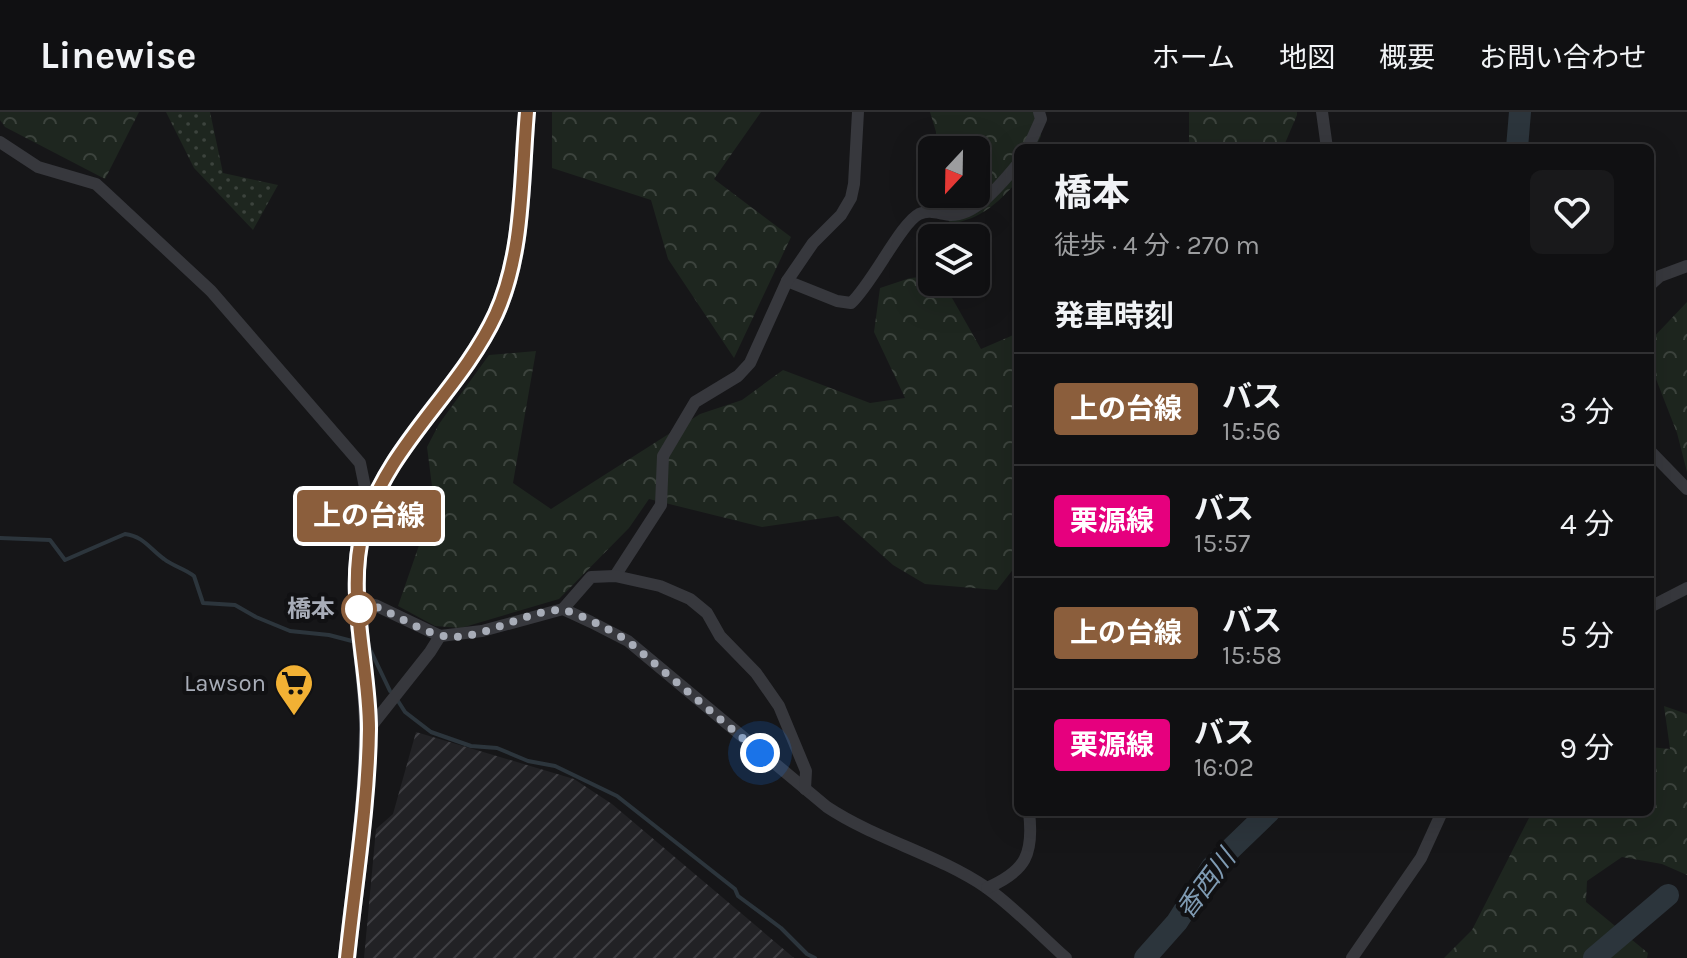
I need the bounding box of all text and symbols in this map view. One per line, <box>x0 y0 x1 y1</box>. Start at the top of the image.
text: Linewise <box>40 33 197 78</box>
text: ホーム <box>1152 41 1235 74</box>
text: 地図 <box>1279 41 1335 74</box>
text: 概要 <box>1379 41 1435 74</box>
text: お問い合わせ <box>1479 41 1647 74</box>
north arrow <box>918 136 990 208</box>
map controls <box>918 136 990 296</box>
button: heart <box>1530 170 1614 254</box>
text: 橋本 <box>1054 171 1130 216</box>
button: layers <box>918 224 990 296</box>
text: 徒歩 · 4 分 · 270 m <box>1054 230 1260 261</box>
text: 発車時刻 <box>1054 298 1174 334</box>
text: バス <box>1222 379 1282 415</box>
text: 上の台線 <box>1070 392 1182 425</box>
text: 3 分 <box>1559 394 1614 430</box>
text: 15:56 <box>1222 416 1281 447</box>
line badge: 上の台線 <box>313 490 425 542</box>
text: バス <box>1194 491 1254 527</box>
text: 上の台線 <box>313 499 425 532</box>
text: 栗源線 <box>1070 504 1154 537</box>
text: 4 分 <box>1560 506 1614 542</box>
text: 15:57 <box>1194 528 1250 559</box>
marker: 橋本 <box>342 592 376 626</box>
place label: 橋本 <box>287 595 335 623</box>
text: バス <box>1222 603 1282 639</box>
text: 上の台線 <box>1070 616 1182 649</box>
text: 5 分 <box>1560 618 1614 654</box>
text: 15:58 <box>1222 640 1282 671</box>
supermarket icon: Lawson <box>273 662 315 717</box>
place label: Lawson <box>184 669 266 697</box>
text: バス <box>1194 715 1254 751</box>
text: 栗源線 <box>1070 728 1154 761</box>
text: 9 分 <box>1559 730 1614 766</box>
your location <box>740 733 780 773</box>
text: 16:02 <box>1194 752 1254 783</box>
water label: 香西川 <box>1170 841 1244 924</box>

